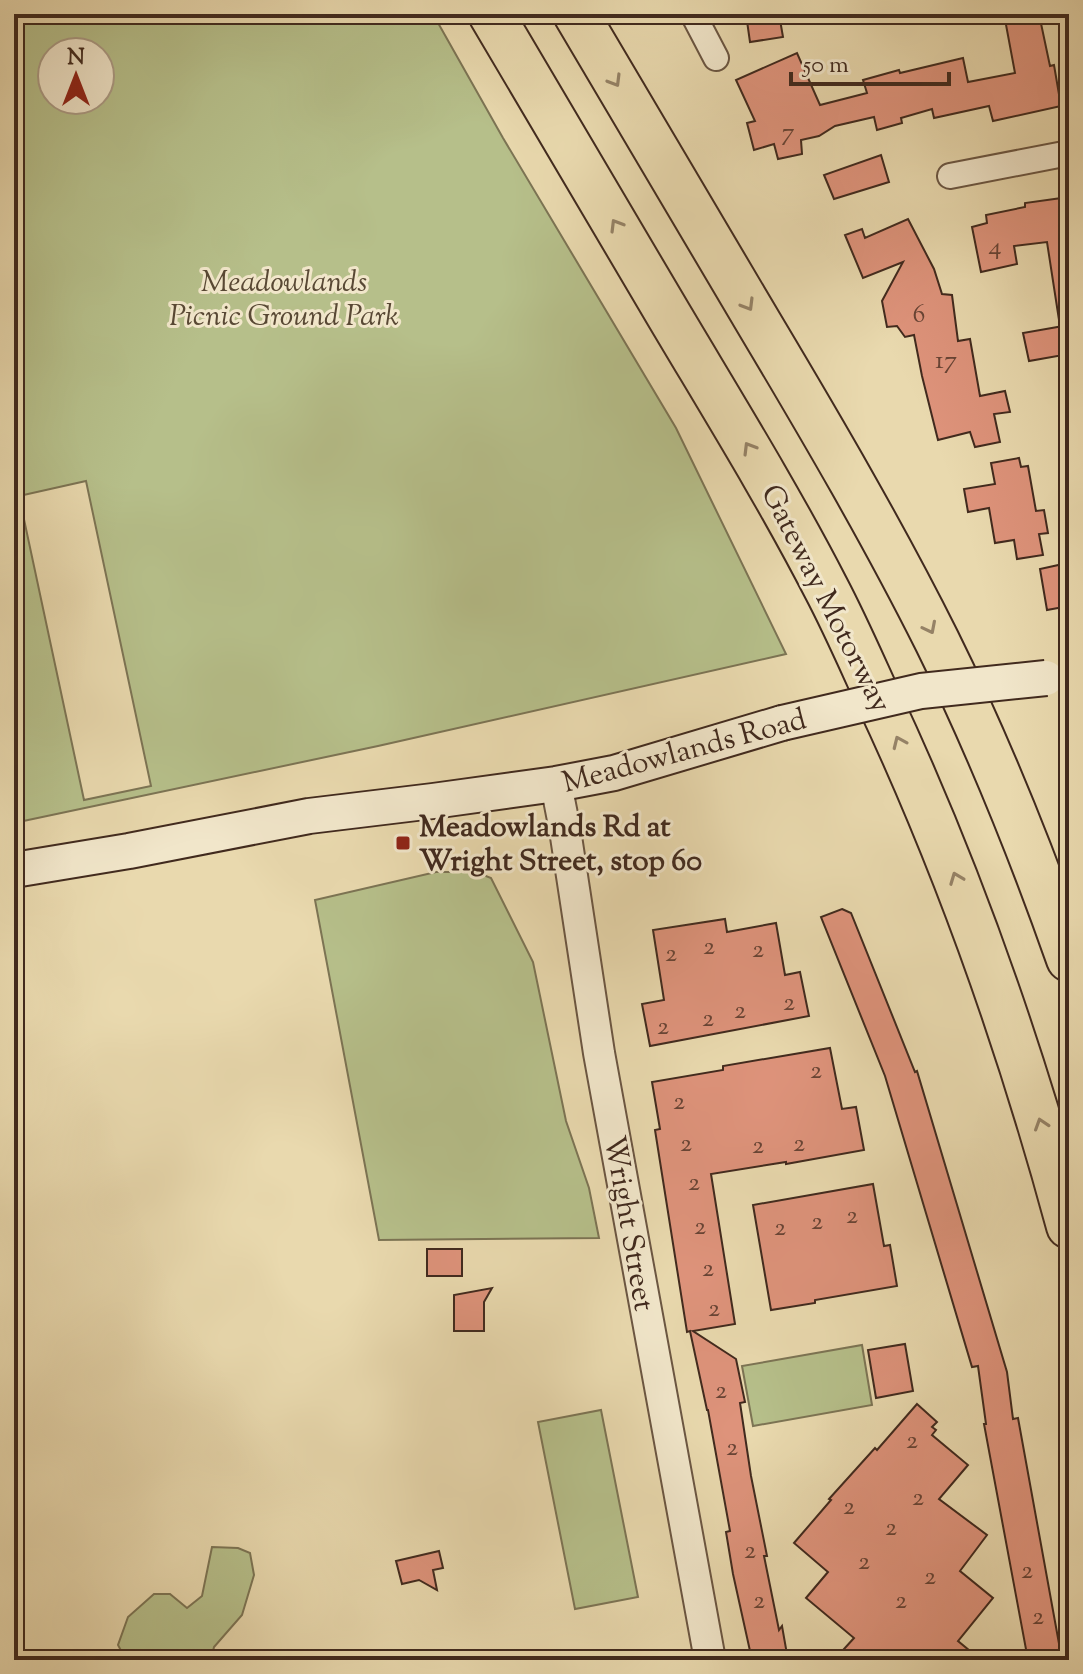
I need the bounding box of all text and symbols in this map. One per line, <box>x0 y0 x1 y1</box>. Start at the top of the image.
north arrow <box>36 36 116 116</box>
scale bar <box>791 36 949 86</box>
text: N <box>67 43 85 75</box>
text: 50 m <box>801 49 849 83</box>
one-way arrow <box>605 72 621 87</box>
house number: 7 <box>781 115 795 152</box>
one-way arrow <box>610 219 625 234</box>
house number: 4 <box>988 229 1002 266</box>
park label: Meadowlands Picnic Ground Park <box>169 262 399 339</box>
one-way arrow <box>738 296 754 311</box>
house number: 6 <box>913 297 925 334</box>
house number: 17 <box>935 343 957 380</box>
one-way arrow <box>743 442 759 457</box>
street label: Gateway Motorway <box>749 477 901 721</box>
one-way arrow <box>921 620 936 635</box>
street label: Meadowlands Road <box>558 699 812 806</box>
one-way arrow <box>892 735 908 750</box>
place label: Meadowlands Rd at Wright Street, stop 60 <box>419 807 702 884</box>
marker: Meadowlands Rd at Wright Street, stop 60 <box>394 834 412 852</box>
one-way arrow <box>949 872 966 886</box>
house number: 2 <box>703 929 715 966</box>
house number: 2 <box>752 932 764 969</box>
house number: 2 <box>665 936 677 973</box>
house number: 2 <box>783 985 795 1022</box>
house number: 2 <box>734 993 746 1030</box>
house number: 2 <box>702 1001 714 1038</box>
house number: 2 <box>657 1009 669 1046</box>
house number: 2 <box>810 1053 822 1090</box>
house number: 2 <box>673 1084 685 1121</box>
one-way arrow <box>1034 1118 1050 1132</box>
house number: 2 <box>680 1126 692 1163</box>
house number: 2 <box>793 1126 805 1163</box>
house number: 2 <box>752 1128 764 1165</box>
street label: Wright Street <box>591 1132 664 1314</box>
house number: 2 <box>688 1165 700 1202</box>
house number: 2 <box>846 1198 858 1235</box>
house number: 2 <box>811 1204 823 1241</box>
house number: 2 <box>694 1209 706 1246</box>
house number: 2 <box>774 1210 786 1247</box>
house number: 2 <box>702 1251 714 1288</box>
house number: 2 <box>708 1291 720 1328</box>
house number: 2 <box>715 1373 727 1410</box>
house number: 2 <box>906 1423 918 1460</box>
house number: 2 <box>726 1430 738 1467</box>
house number: 2 <box>912 1480 924 1517</box>
house number: 2 <box>843 1489 855 1526</box>
house number: 2 <box>885 1510 897 1547</box>
house number: 2 <box>744 1533 756 1570</box>
house number: 2 <box>858 1544 870 1581</box>
house number: 2 <box>1021 1553 1033 1590</box>
house number: 2 <box>924 1559 936 1596</box>
house number: 2 <box>753 1583 765 1620</box>
house number: 2 <box>895 1583 907 1620</box>
house number: 2 <box>1032 1599 1044 1636</box>

